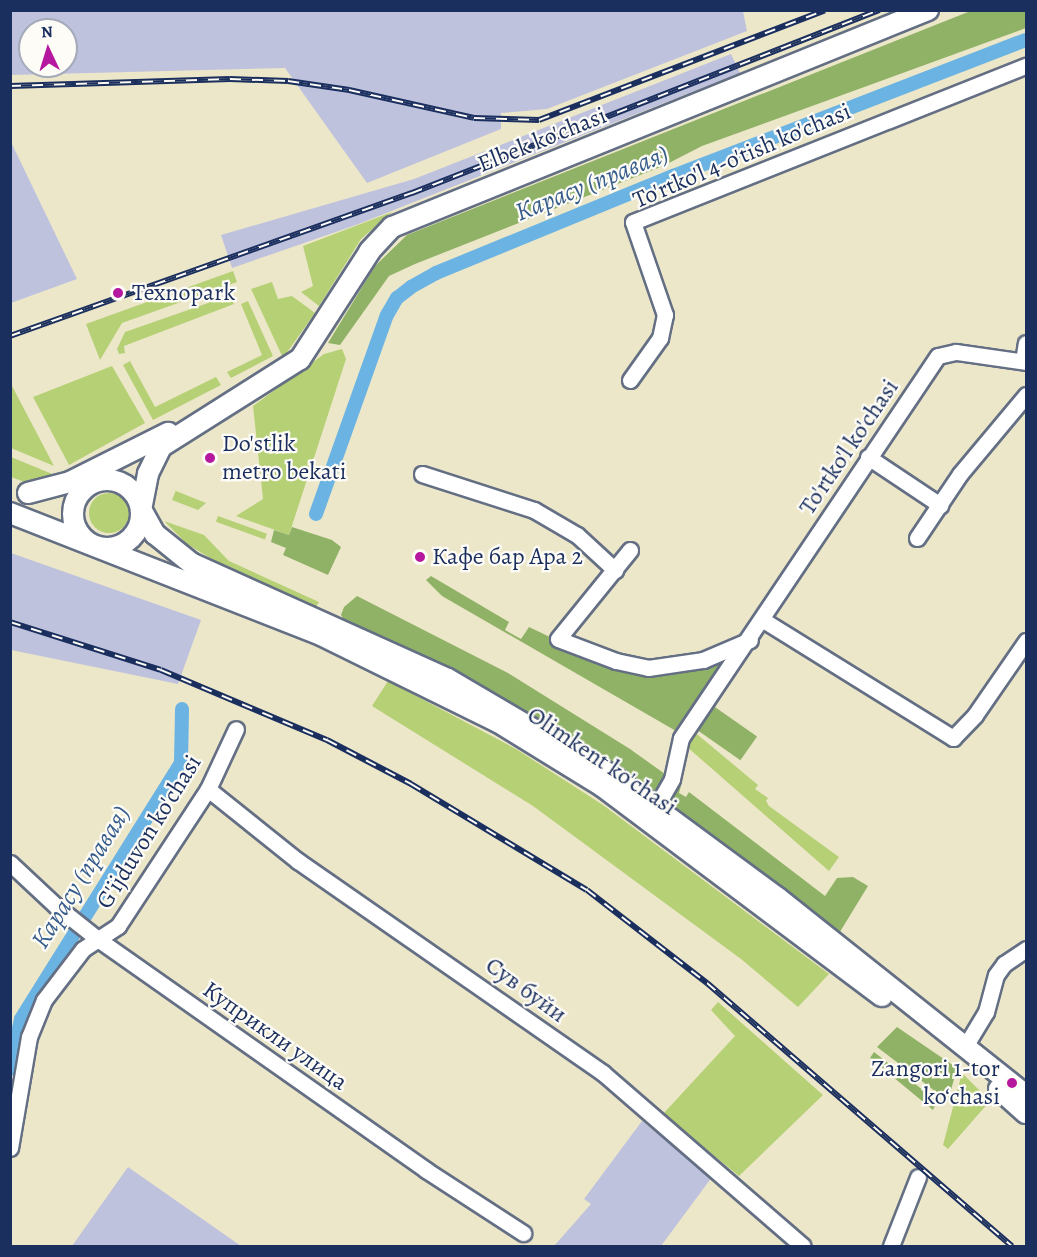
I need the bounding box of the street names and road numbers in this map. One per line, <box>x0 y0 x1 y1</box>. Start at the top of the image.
street label: To'rtko'l 4-o'tish ko'chasi <box>629 97 855 215</box>
street label: Elbek ko'chasi <box>473 101 611 179</box>
street label: To'rtko'l ko'chasi <box>793 374 905 520</box>
street label: Olimkent ko'chasi <box>522 700 682 822</box>
street label: G'ijduvon ko'chasi <box>90 750 208 914</box>
street label: Сув буйи <box>480 951 572 1029</box>
street label: Куприкли улица <box>197 975 353 1097</box>

